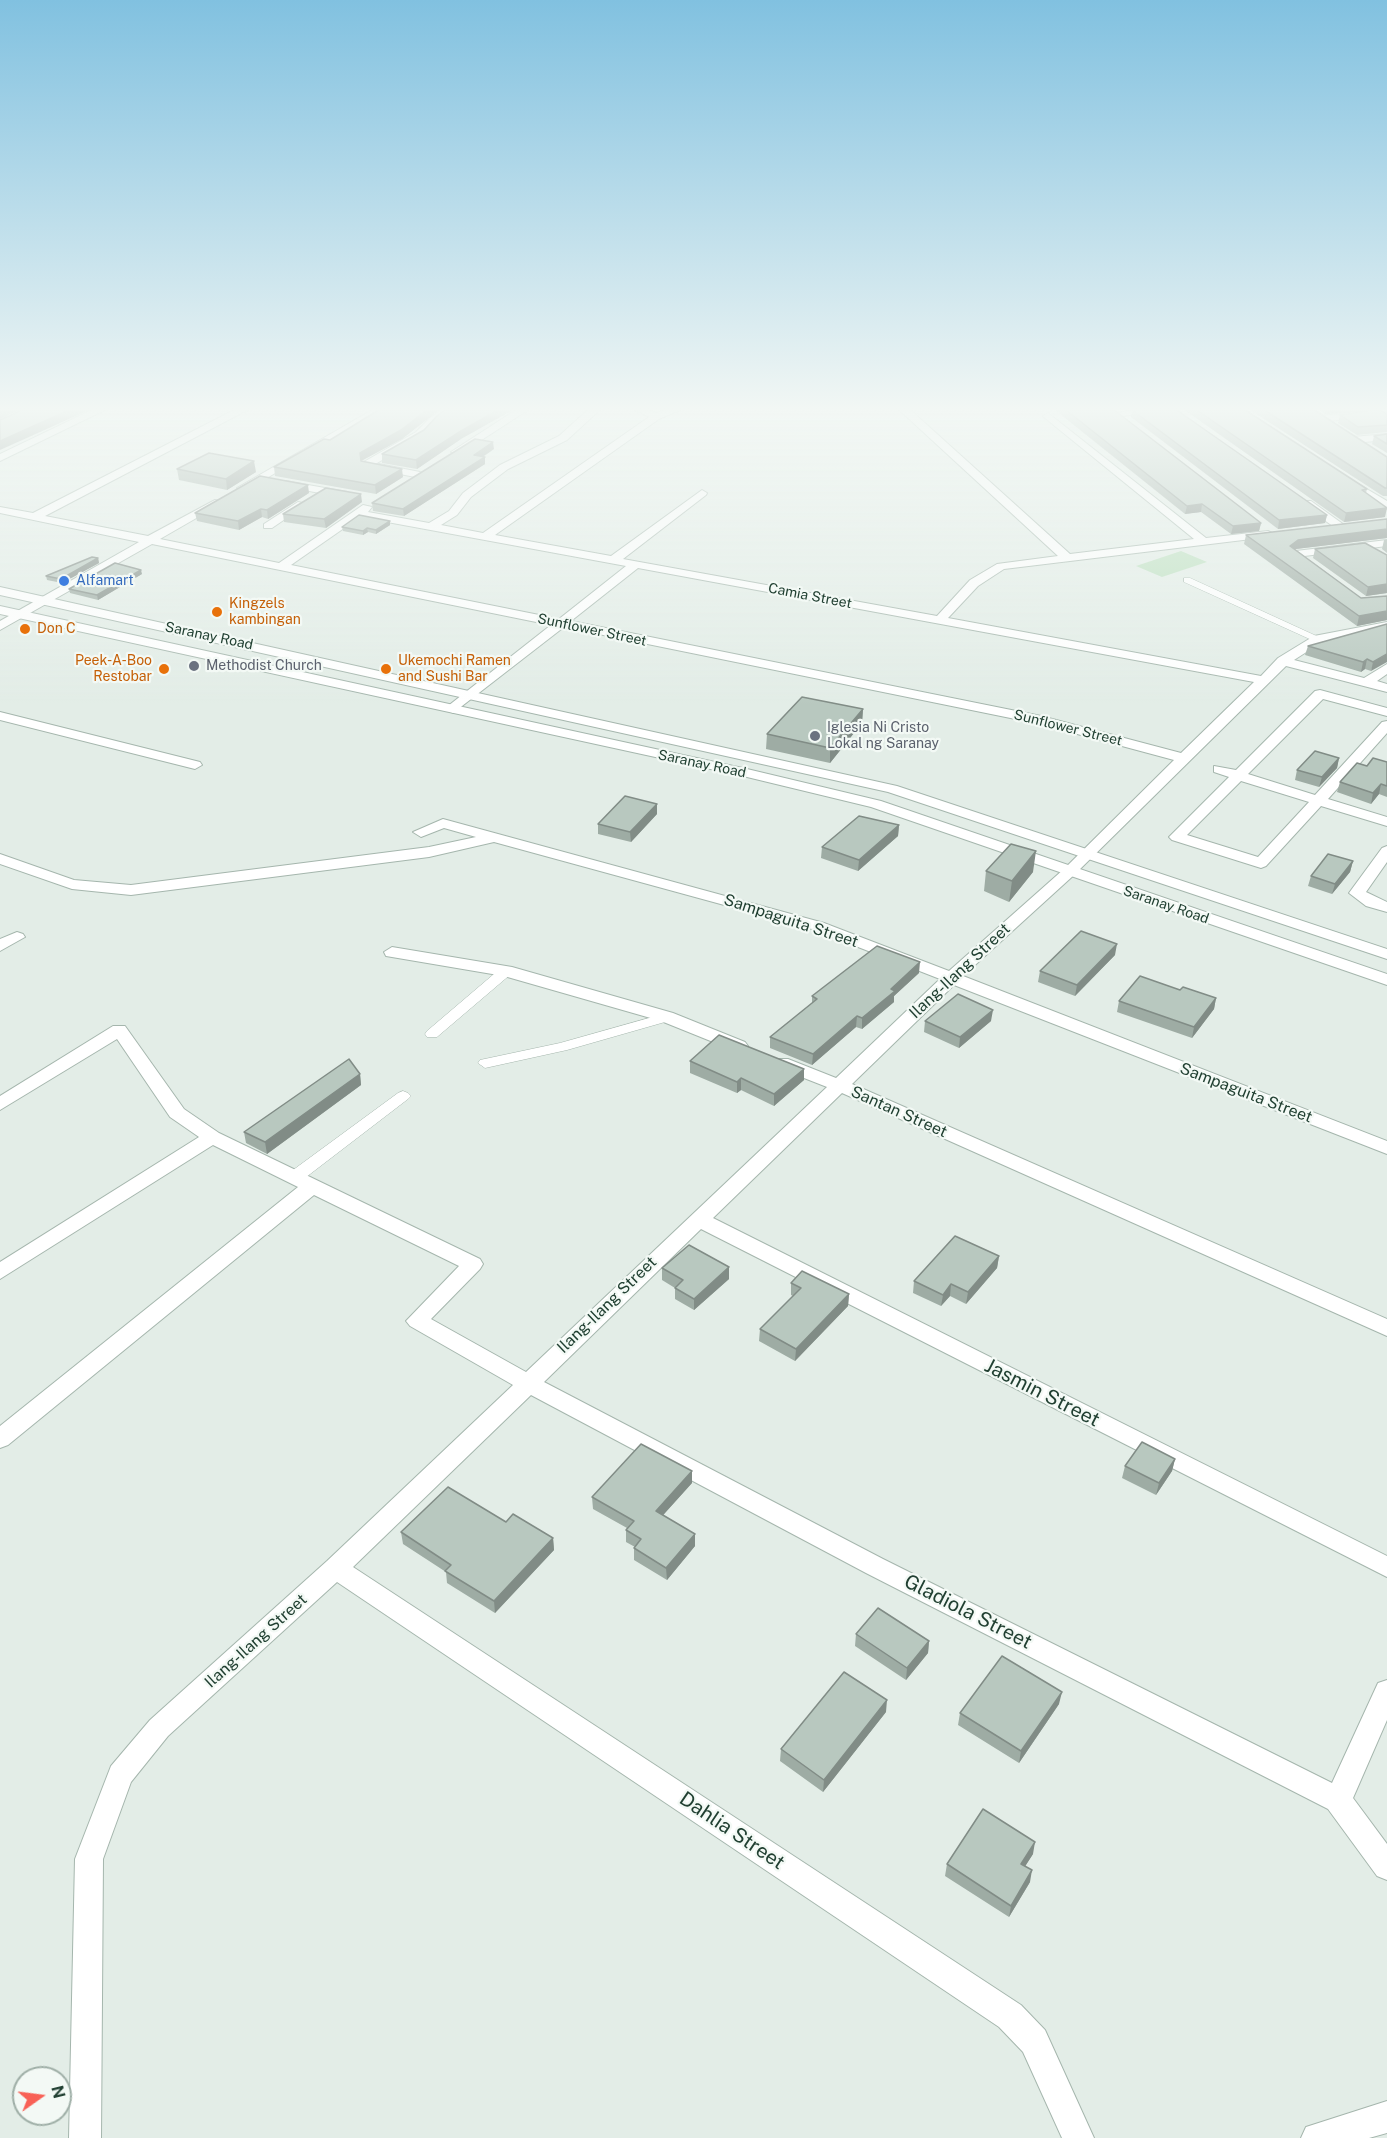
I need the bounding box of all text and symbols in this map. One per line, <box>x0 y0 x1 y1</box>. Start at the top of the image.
place label: Alfamart <box>76 573 134 589</box>
marker: Alfamart <box>57 574 71 588</box>
street label: Camia Street <box>767 580 853 612</box>
place label: Kingzels kambingan <box>229 596 301 628</box>
marker: Kingzels kambingan <box>210 605 224 619</box>
street label: Sunflower Street <box>536 610 648 650</box>
street label: Saranay Road <box>163 618 255 654</box>
place label: Don C <box>37 621 76 637</box>
marker: Don C <box>18 622 32 636</box>
place label: Peek-A-Boo Restobar <box>75 653 152 686</box>
place label: Ukemochi Ramen and Sushi Bar <box>398 653 511 686</box>
place label: Methodist Church <box>206 658 322 674</box>
marker: Methodist Church <box>187 659 201 673</box>
marker: Peek-A-Boo Restobar <box>157 662 171 676</box>
marker: Ukemochi Ramen and Sushi Bar <box>379 662 393 676</box>
street label: Sunflower Street <box>1012 706 1124 750</box>
place label: Iglesia Ni Cristo Lokal ng Saranay <box>827 720 939 752</box>
marker: Iglesia Ni Cristo Lokal ng Saranay <box>808 729 822 743</box>
street label: Saranay Road <box>656 746 748 782</box>
street label: Saranay Road <box>1121 882 1211 928</box>
street label: Sampaguita Street <box>721 890 861 952</box>
street label: Ilang-Ilang Street <box>906 919 1014 1023</box>
street label: Sampaguita Street <box>1177 1059 1315 1127</box>
street label: Santan Street <box>848 1082 950 1142</box>
street label: Ilang-Ilang Street <box>553 1253 661 1357</box>
street label: Jasmin Street <box>980 1354 1104 1432</box>
street label: Gladiola Street <box>900 1569 1036 1655</box>
street label: Ilang-Ilang Street <box>201 1590 311 1692</box>
street label: Dahlia Street <box>675 1787 789 1875</box>
north arrow <box>12 2066 72 2126</box>
text: N <box>47 2084 69 2100</box>

